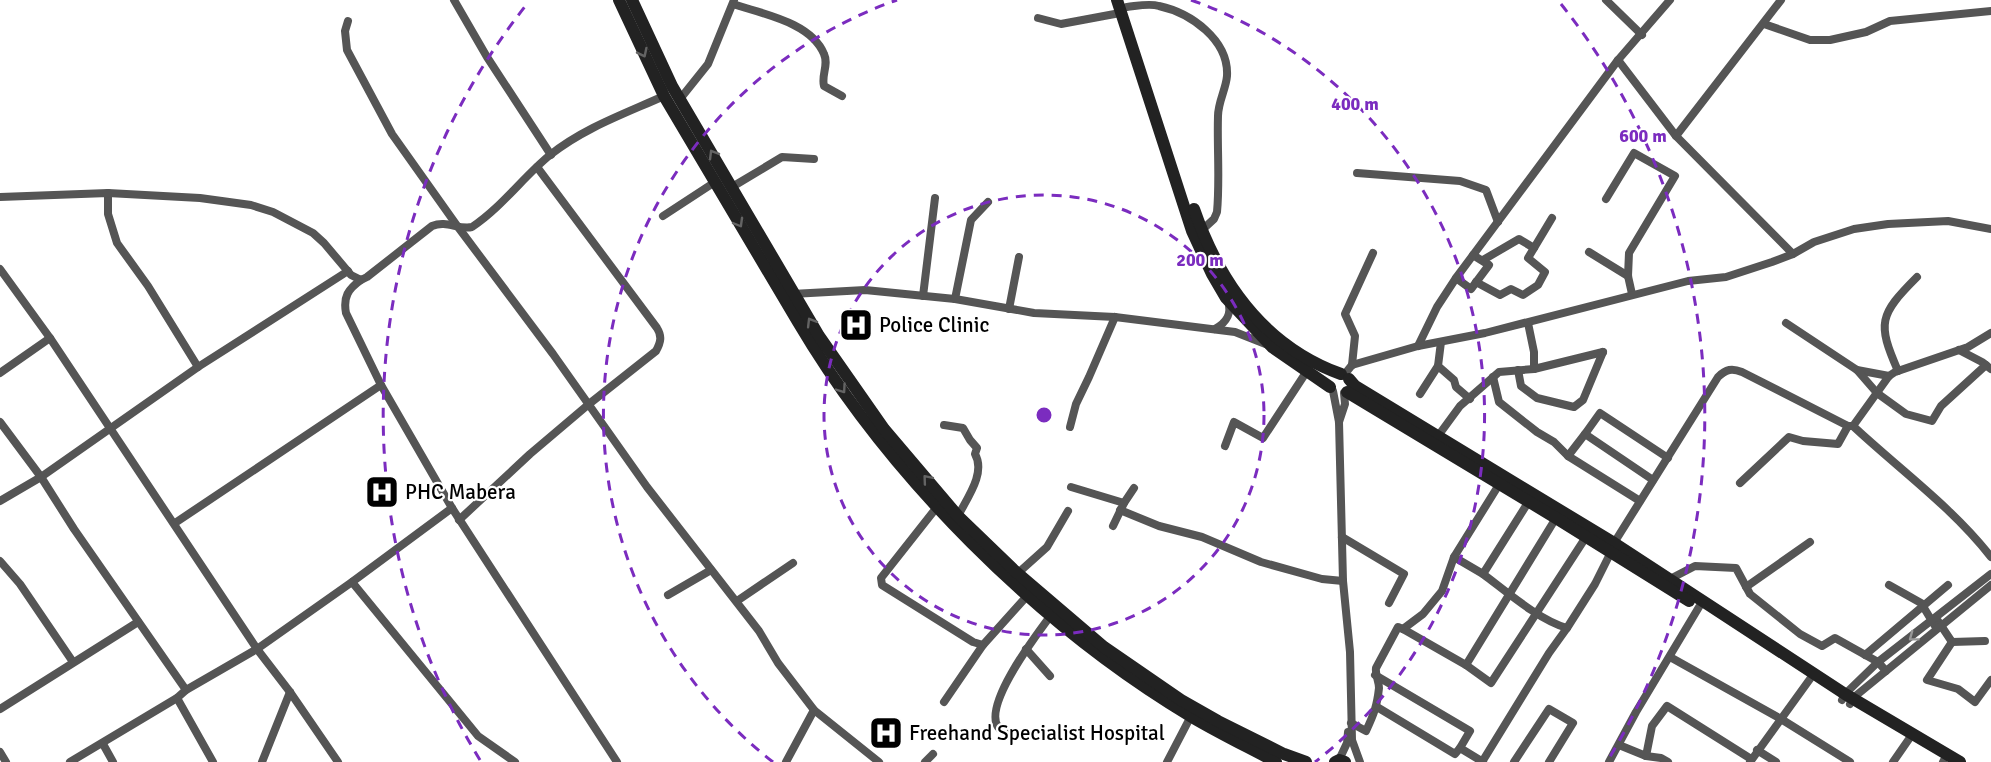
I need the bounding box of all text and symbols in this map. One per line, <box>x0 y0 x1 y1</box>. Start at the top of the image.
one-way arrow <box>636 47 648 58</box>
text: 400 m <box>1331 93 1379 115</box>
text: 600 m <box>1619 125 1667 147</box>
one-way arrow <box>708 150 720 160</box>
one-way arrow <box>731 217 743 227</box>
text: 200 m <box>1176 249 1224 271</box>
hospital icon: Police Clinic <box>838 307 874 343</box>
place label: Police Clinic <box>879 312 989 338</box>
one-way arrow <box>807 318 818 328</box>
one-way arrow <box>835 382 846 393</box>
centre of rings <box>1034 405 1054 425</box>
hospital icon: PHC Mabera <box>364 474 400 510</box>
one-way arrow <box>923 475 934 486</box>
place label: PHC Mabera <box>405 479 516 505</box>
one-way arrow <box>1908 629 1919 640</box>
hospital icon: Freehand Specialist Hospital <box>868 715 904 751</box>
place label: Freehand Specialist Hospital <box>909 720 1165 746</box>

